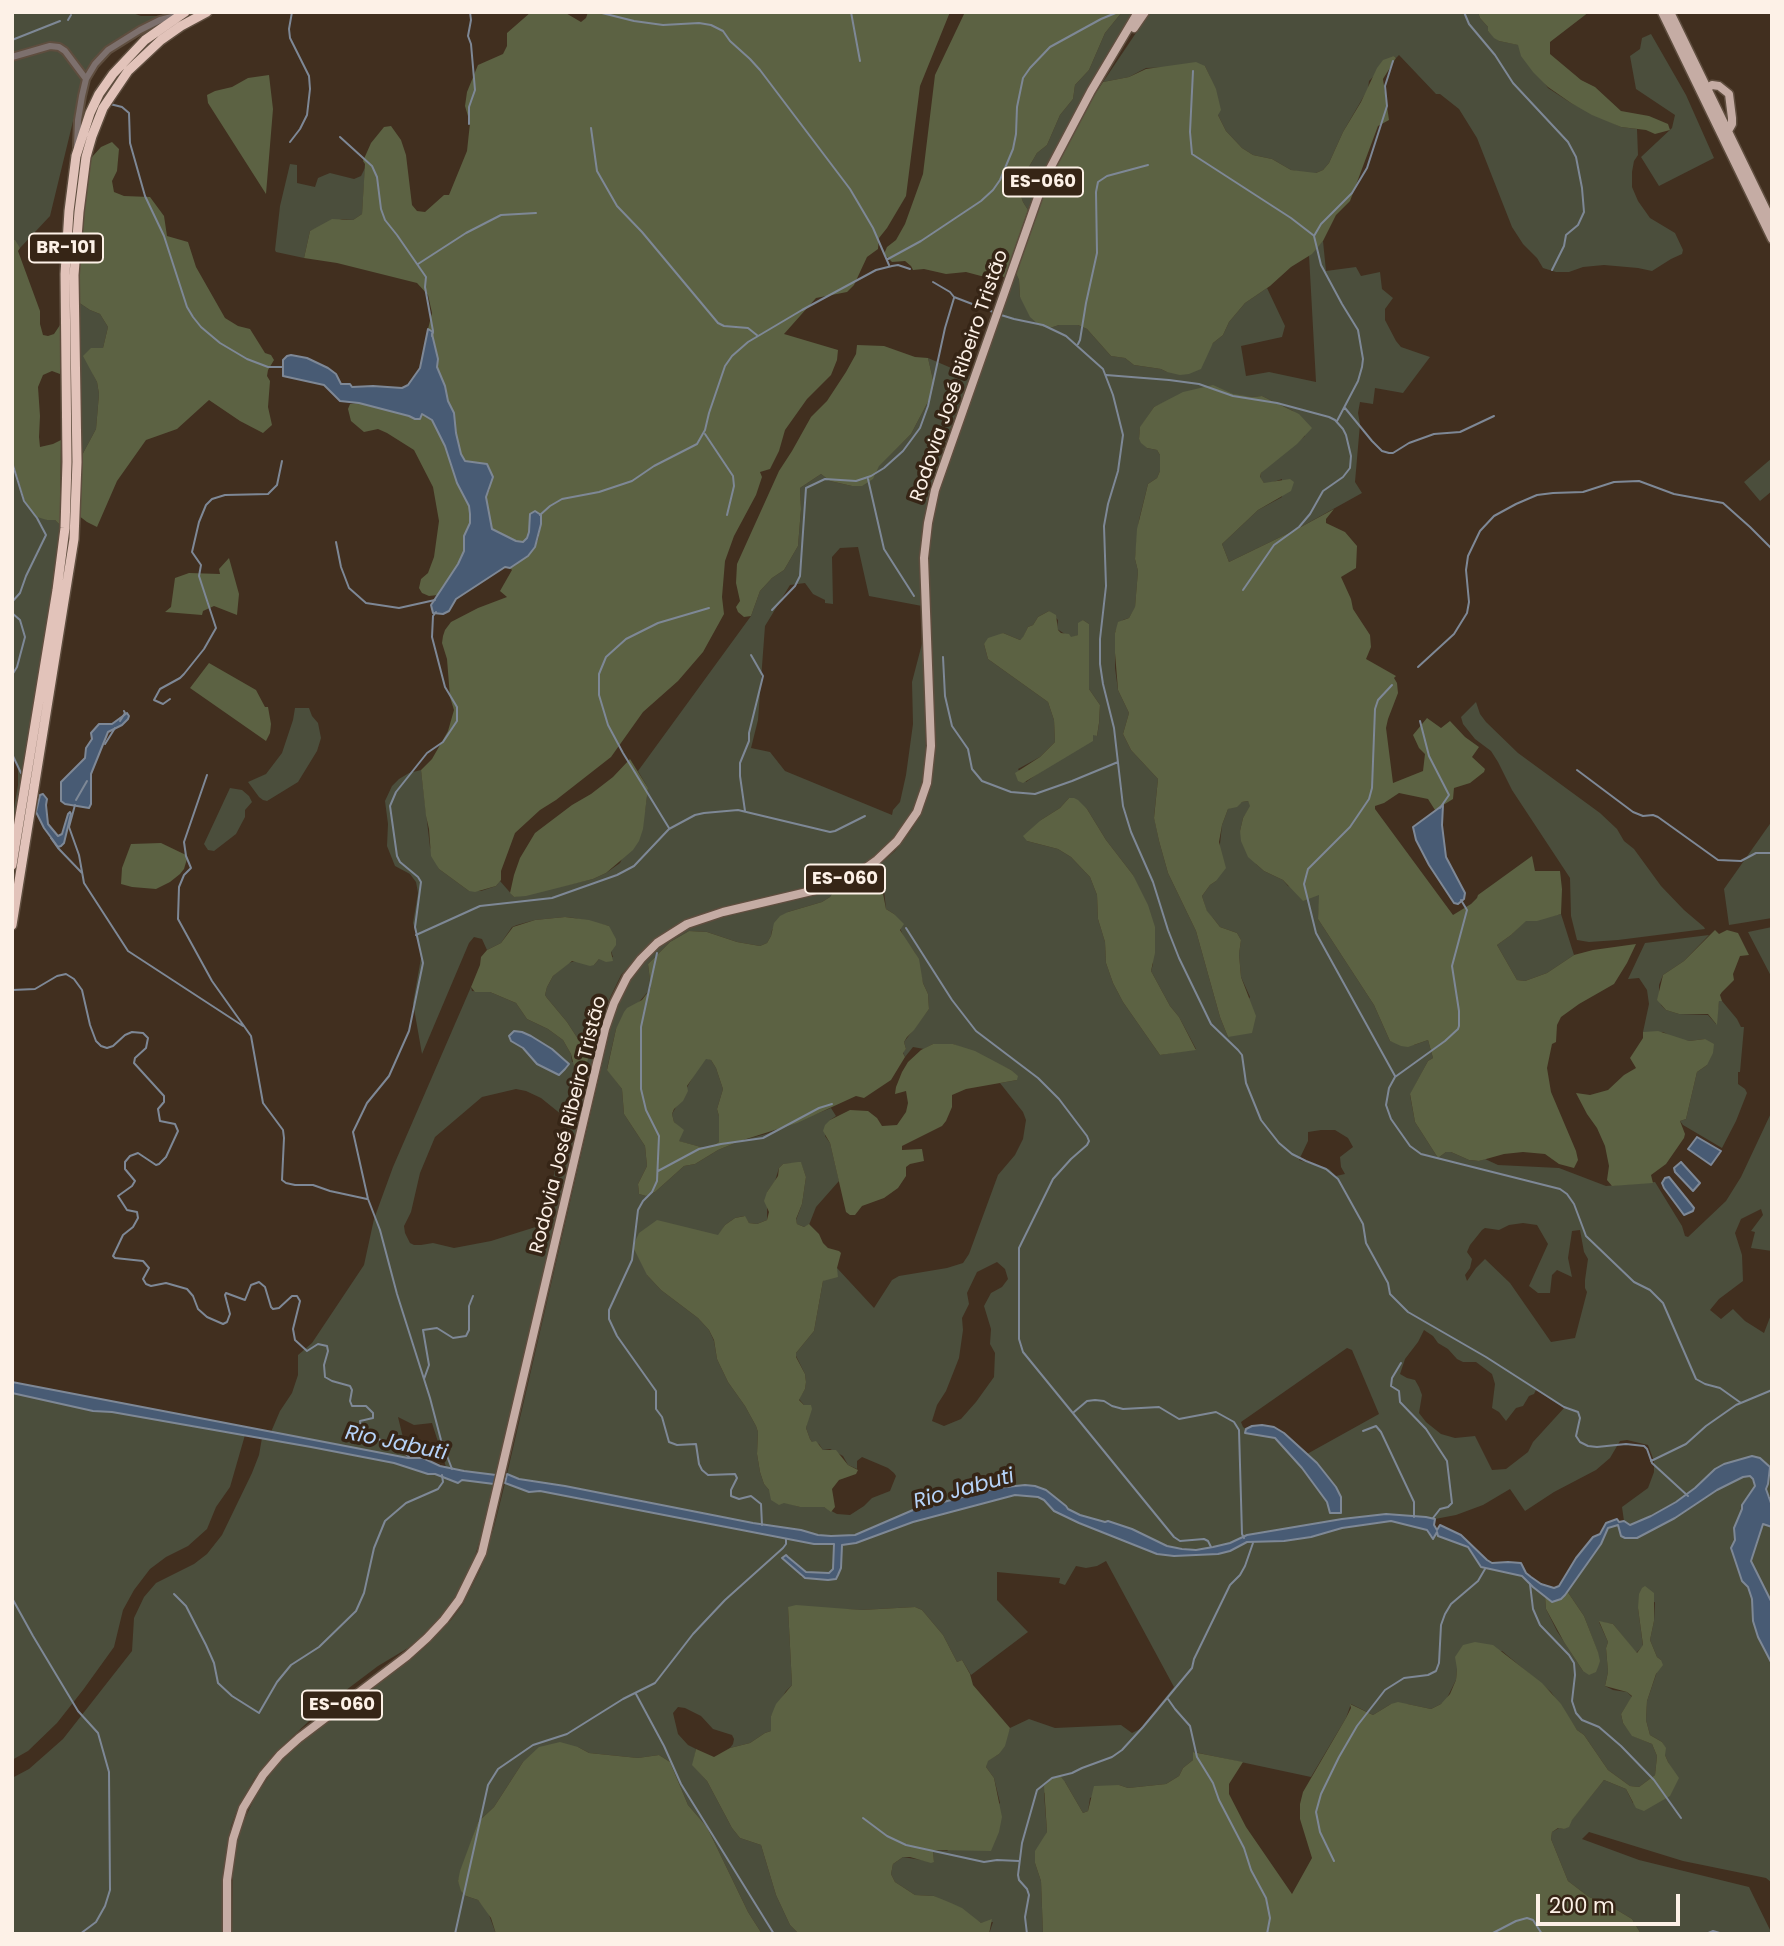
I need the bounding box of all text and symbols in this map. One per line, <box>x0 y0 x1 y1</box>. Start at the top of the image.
road number: ES-060 <box>1003 168 1083 196</box>
road number: BR-101 <box>29 234 103 262</box>
street label: Rodovia José Ribeiro Tristão <box>906 247 1014 505</box>
road number: ES-060 <box>805 864 885 894</box>
street label: Rodovia José Ribeiro Tristão <box>526 994 612 1256</box>
water label: Rio Jabuti <box>343 1421 449 1467</box>
water label: Rio Jabuti <box>911 1464 1017 1516</box>
road number: ES-060 <box>302 1690 382 1720</box>
scale bar <box>1539 1880 1682 1924</box>
text: 200 m <box>1549 1891 1615 1920</box>

